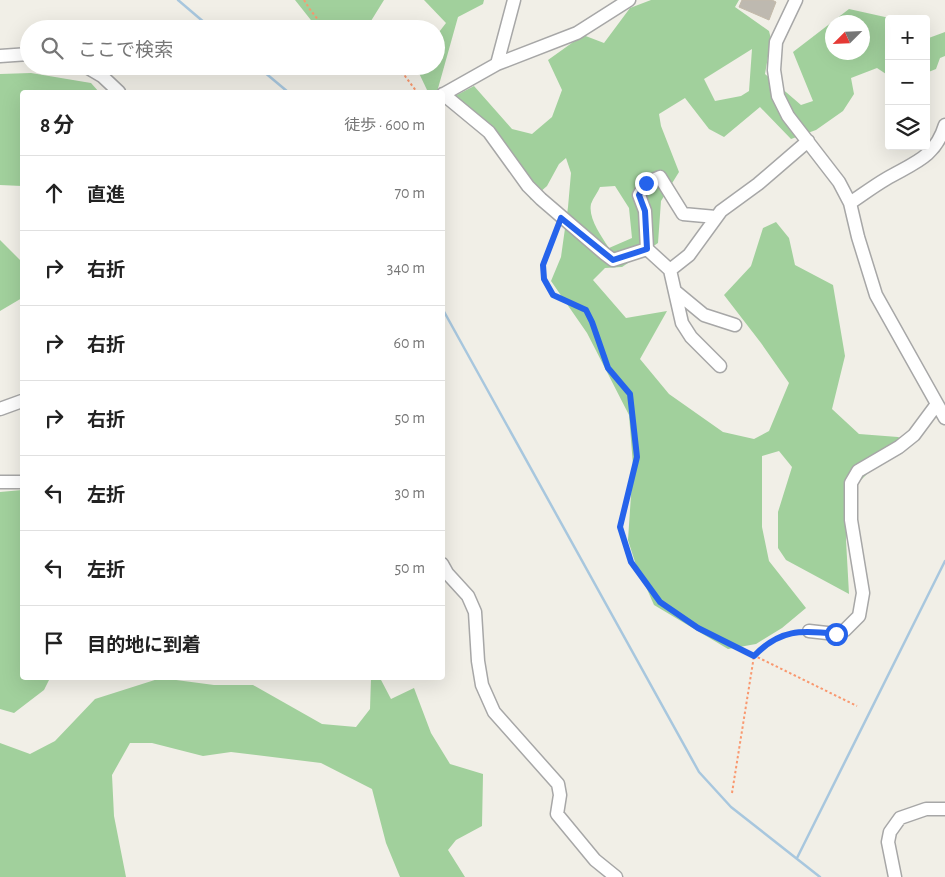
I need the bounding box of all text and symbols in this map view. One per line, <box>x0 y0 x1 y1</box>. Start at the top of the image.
north arrow <box>825 15 870 60</box>
map controls <box>885 15 930 150</box>
button: + <box>885 15 930 60</box>
search box <box>20 20 445 75</box>
icon: search <box>38 34 66 62</box>
text: ここで検索 <box>78 41 173 60</box>
button: − <box>885 60 930 105</box>
button: layers <box>885 105 930 150</box>
text: 8 分 <box>40 115 75 136</box>
text: 徒歩 · 600 m <box>344 117 425 133</box>
route end <box>635 172 658 195</box>
icon: ahead <box>40 179 68 207</box>
text: 70 m <box>394 185 425 201</box>
text: 直進 <box>87 186 125 205</box>
icon: right <box>40 254 68 282</box>
text: 340 m <box>387 260 425 276</box>
text: 右折 <box>87 261 125 280</box>
icon: right <box>40 329 68 357</box>
text: 60 m <box>394 335 425 351</box>
text: 右折 <box>87 336 125 355</box>
icon: right <box>40 404 68 432</box>
text: 50 m <box>394 410 425 426</box>
text: 右折 <box>87 411 125 430</box>
icon: left <box>40 479 68 507</box>
text: 30 m <box>395 485 425 501</box>
text: 左折 <box>87 486 125 505</box>
icon: left <box>40 554 68 582</box>
text: 50 m <box>394 560 425 576</box>
text: 左折 <box>87 561 125 580</box>
route start <box>825 623 848 646</box>
icon: arrive <box>40 629 68 657</box>
text: 目的地に到着 <box>87 636 201 655</box>

